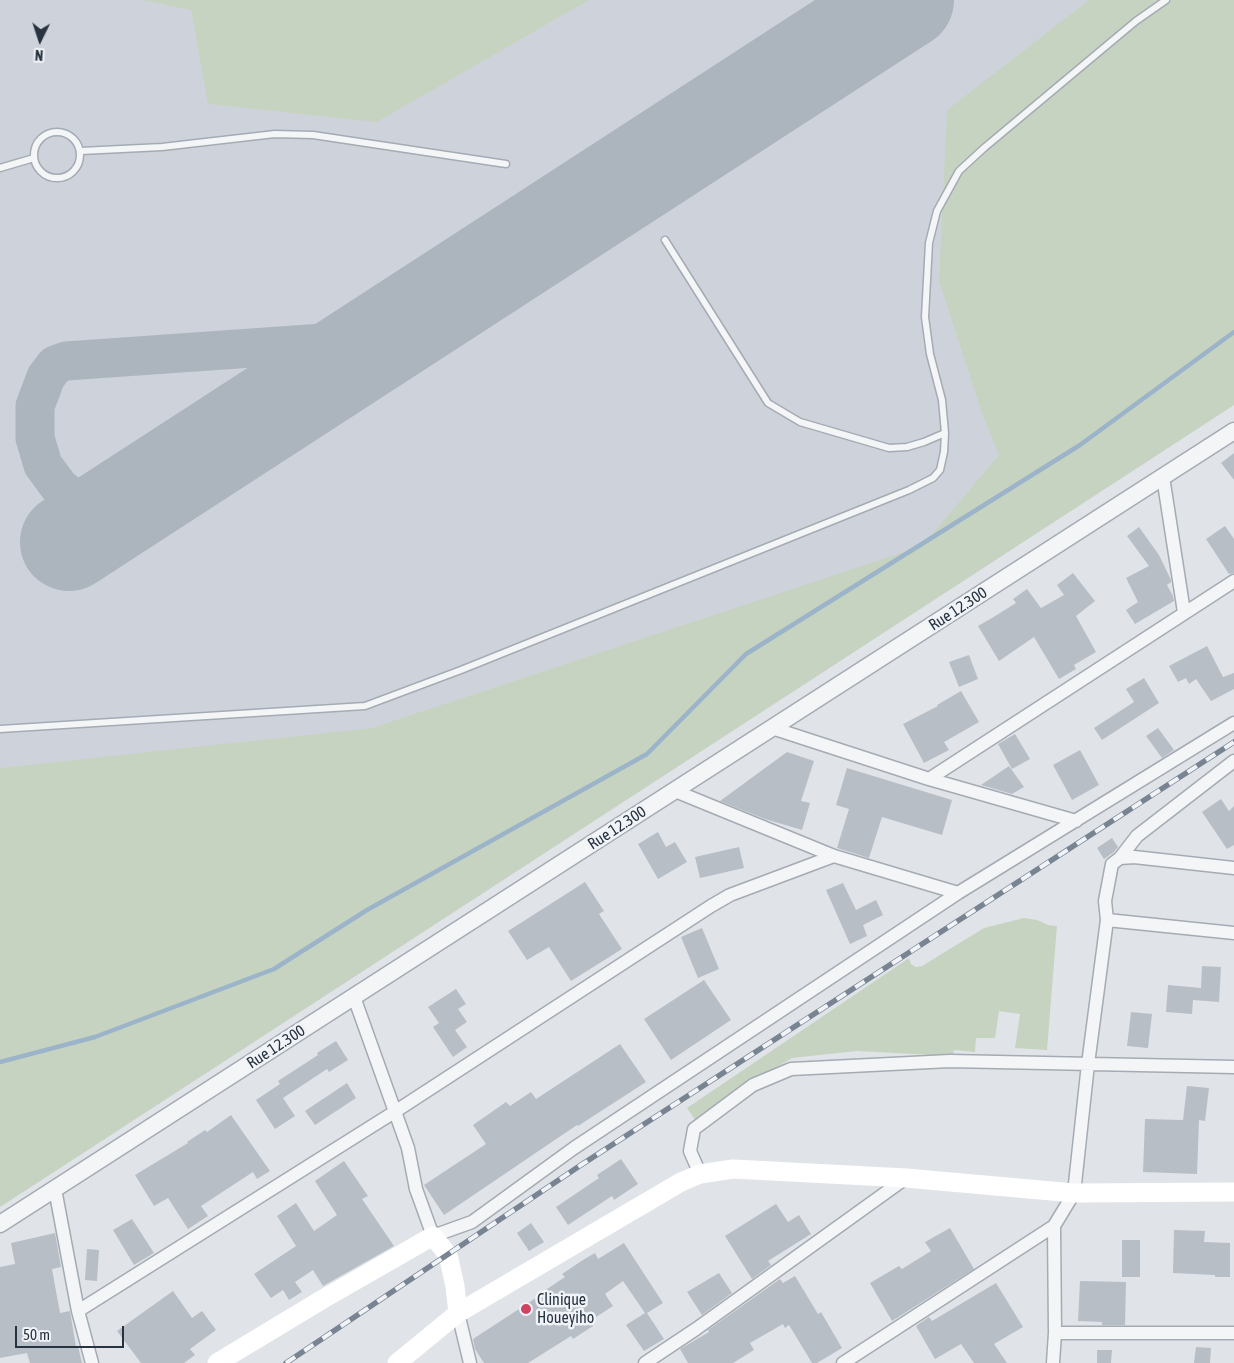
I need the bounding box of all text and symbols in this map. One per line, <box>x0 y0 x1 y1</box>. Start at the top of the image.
north arrow <box>15 15 65 65</box>
text: N <box>34 47 44 63</box>
street label: Rue 12.300 <box>925 583 991 635</box>
street label: Rue 12.300 <box>584 802 650 854</box>
street label: Rue 12.300 <box>243 1021 309 1073</box>
place label: Clinique Houeyiho <box>537 1290 594 1328</box>
marker: Clinique Houeyiho <box>519 1302 533 1316</box>
scale bar <box>18 1316 126 1348</box>
text: 50 m <box>23 1326 50 1343</box>

